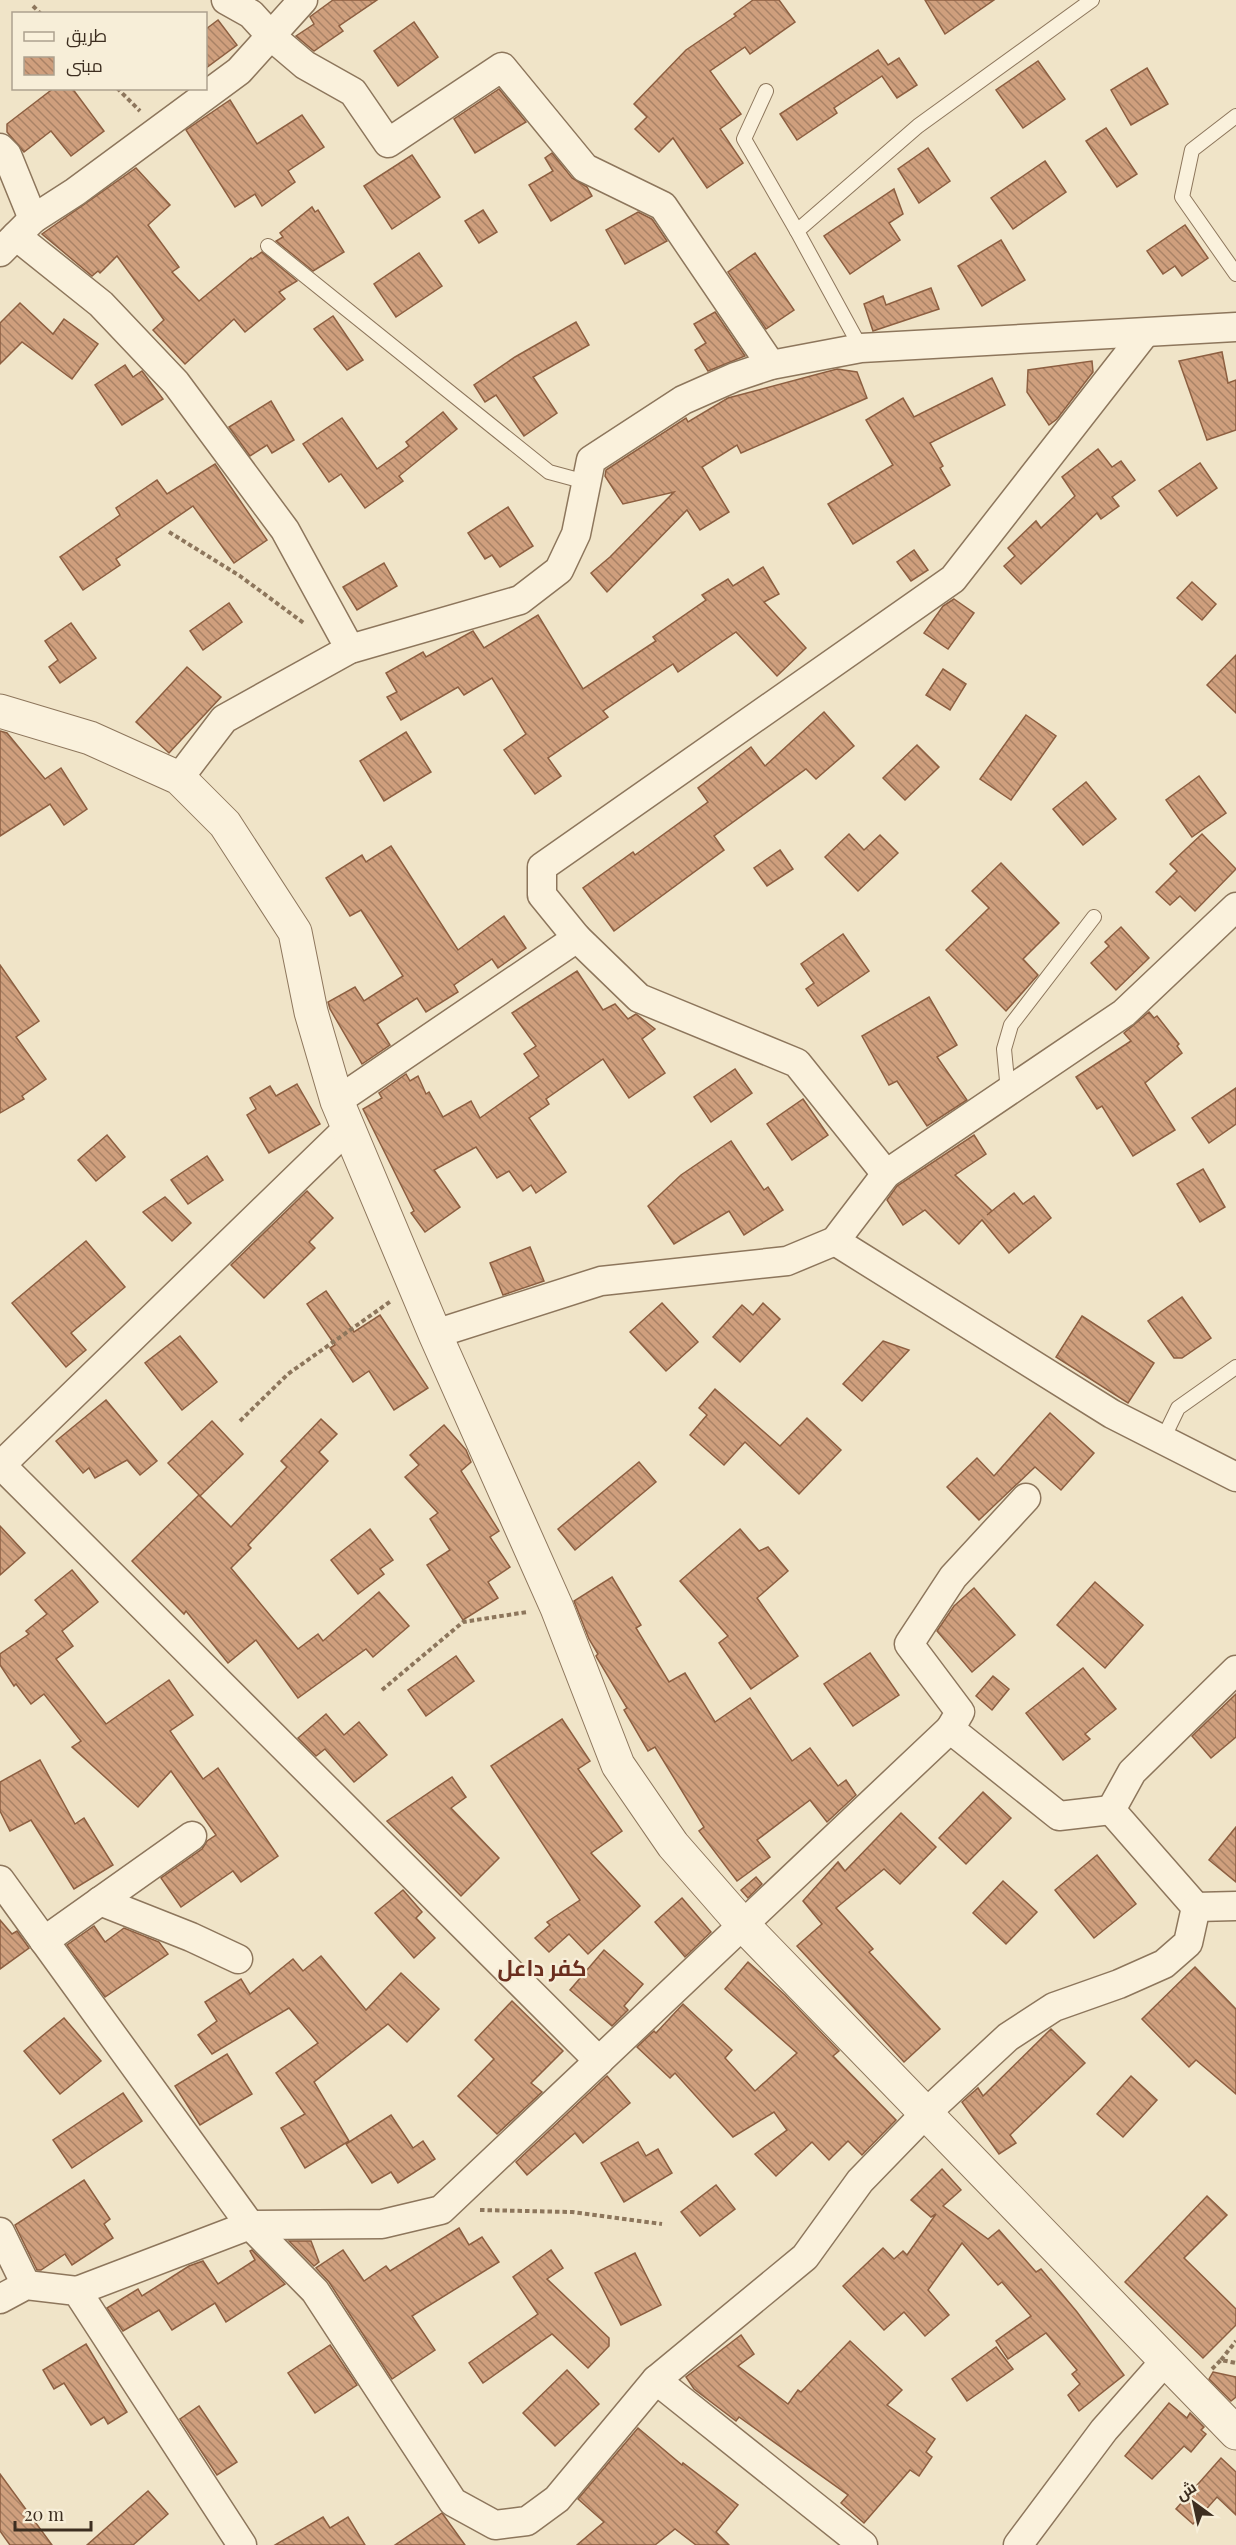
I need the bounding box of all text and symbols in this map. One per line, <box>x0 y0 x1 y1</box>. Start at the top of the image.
legend <box>12 12 207 90</box>
text: طريق <box>66 23 107 48</box>
text: مبنى <box>66 53 103 77</box>
district label: كفر داعل <box>498 1952 586 1982</box>
north arrow <box>1164 2473 1224 2533</box>
text: ش <box>1171 2476 1200 2504</box>
scale bar <box>15 2494 92 2532</box>
text: 20 m <box>24 2502 64 2526</box>

